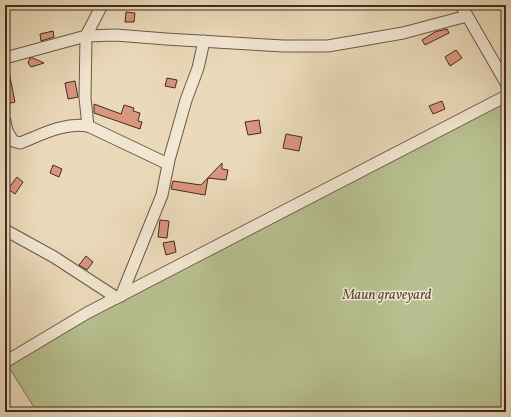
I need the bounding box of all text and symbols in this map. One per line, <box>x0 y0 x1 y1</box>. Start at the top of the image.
park label: Maun graveyard <box>341 286 432 305</box>

